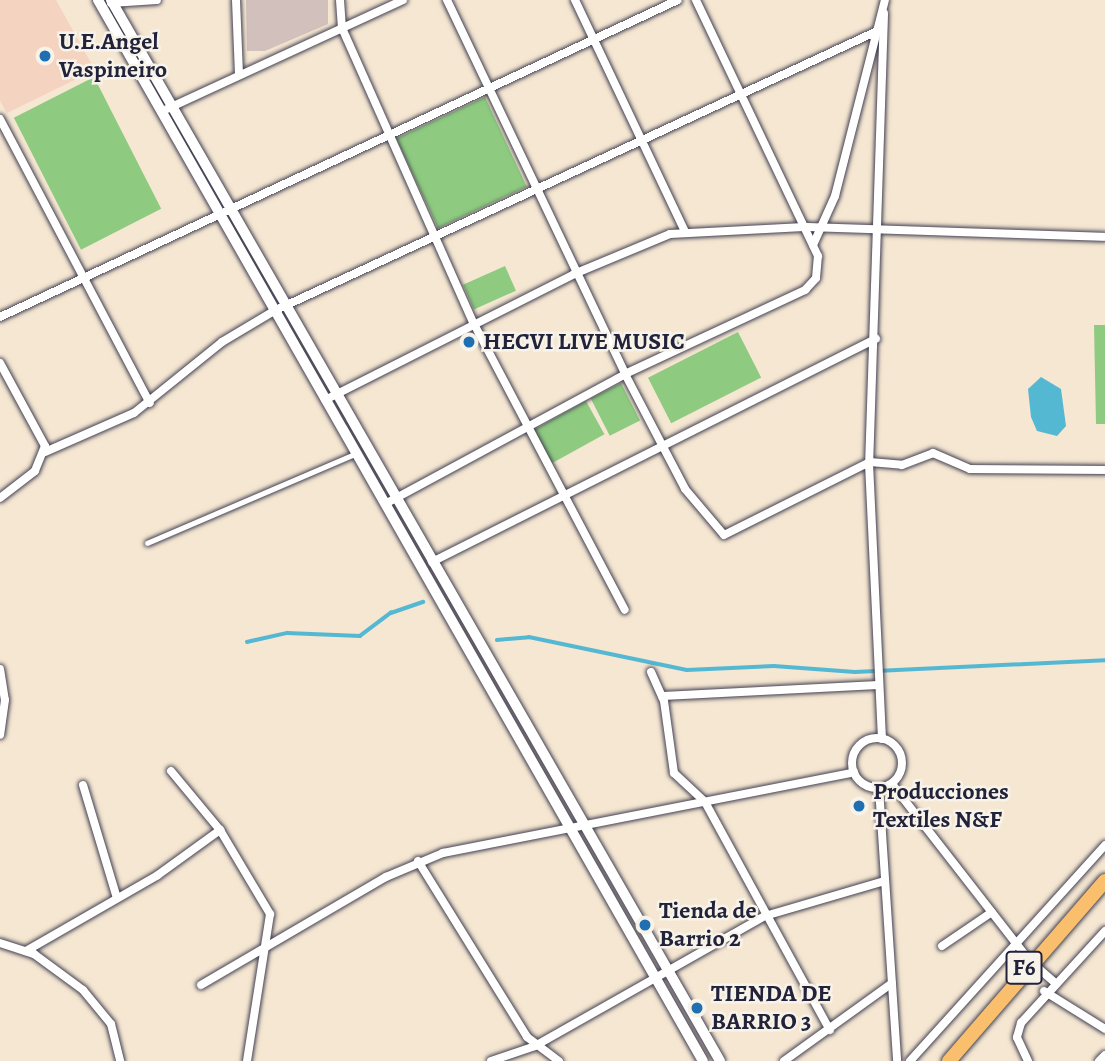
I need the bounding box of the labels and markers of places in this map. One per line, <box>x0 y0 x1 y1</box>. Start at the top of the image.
place label: U.E.Angel Vaspineiro <box>59 28 167 84</box>
marker: U.E.Angel Vaspineiro <box>37 48 53 64</box>
place label: HECVI LIVE MUSIC <box>483 328 685 356</box>
marker: HECVI LIVE MUSIC <box>461 334 477 350</box>
place label: Producciones Textiles N&F <box>873 778 1009 834</box>
marker: Producciones Textiles N&F <box>851 798 867 814</box>
place label: Tienda de Barrio 2 <box>659 897 757 953</box>
marker: Tienda de Barrio 2 <box>637 917 653 933</box>
place label: TIENDA DE BARRIO 3 <box>711 980 832 1036</box>
marker: TIENDA DE BARRIO 3 <box>689 1000 705 1016</box>

